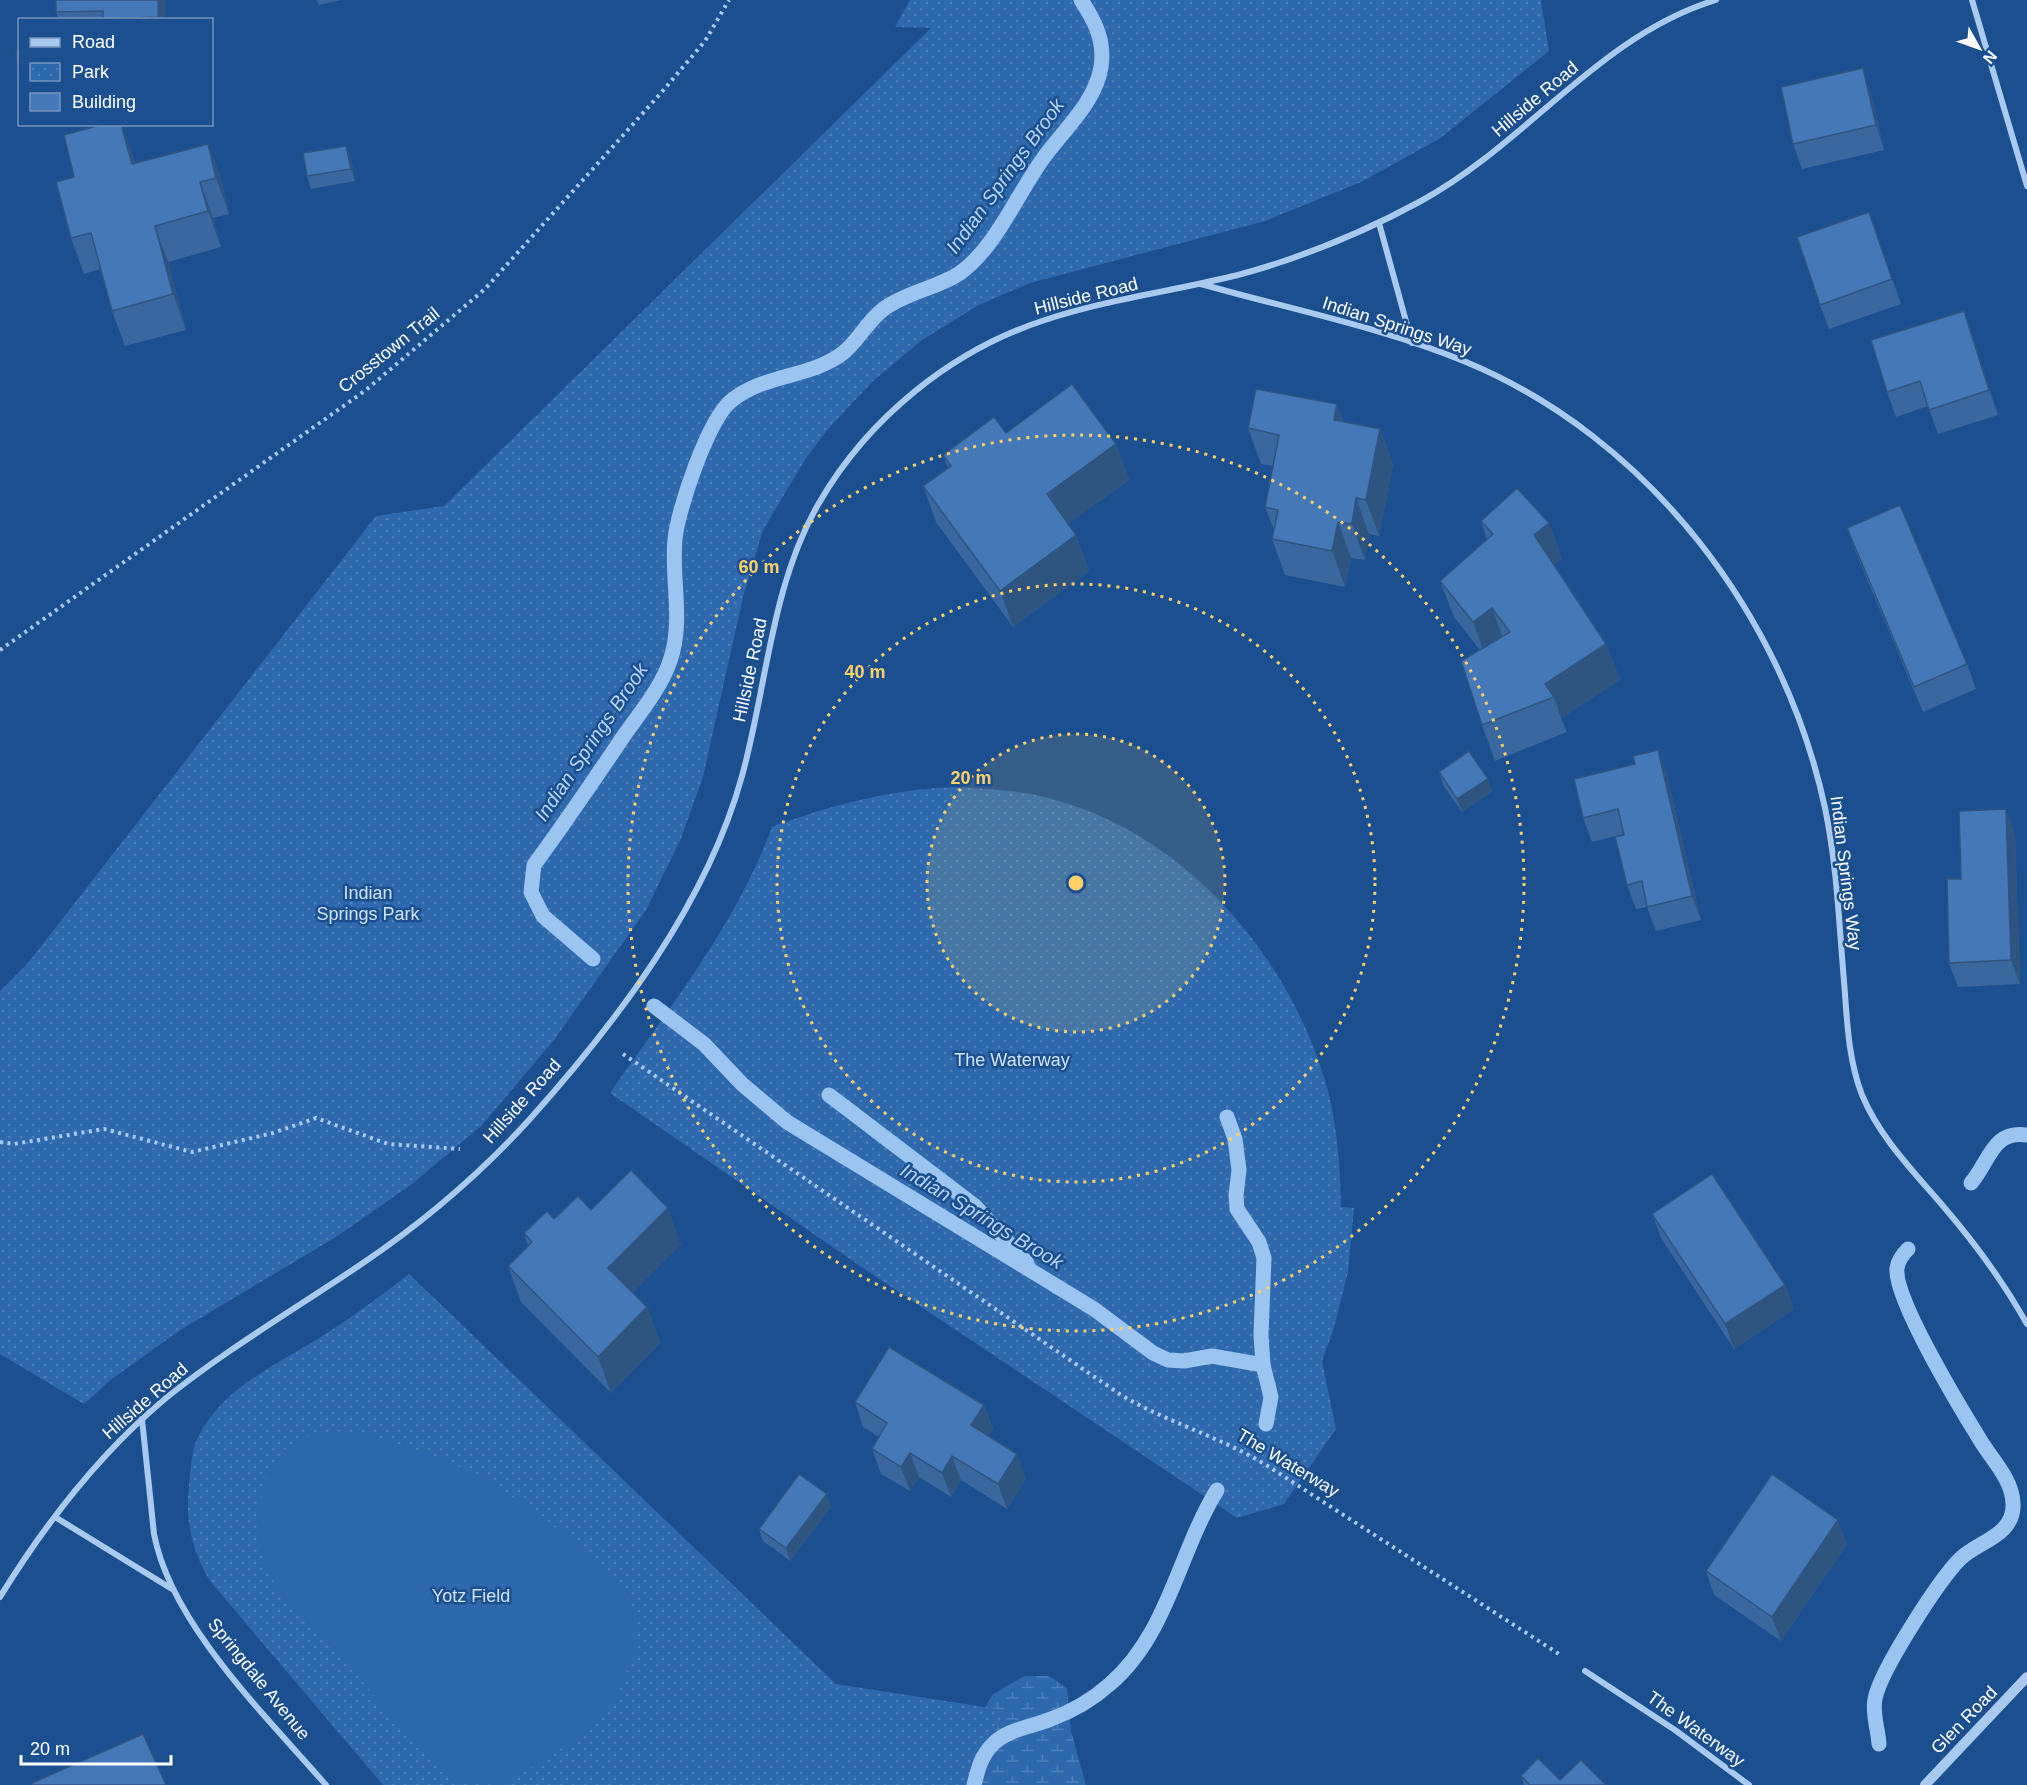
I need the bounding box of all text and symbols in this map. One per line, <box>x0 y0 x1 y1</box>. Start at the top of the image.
legend <box>18 18 213 126</box>
north arrow <box>1949 18 2009 78</box>
text: Road <box>72 32 115 52</box>
text: N <box>1980 47 2000 67</box>
street label: Hillside Road <box>1488 57 1582 141</box>
text: Park <box>72 62 110 82</box>
text: Building <box>72 92 136 112</box>
water label: Indian Springs Brook <box>942 94 1069 258</box>
street label: Hillside Road <box>1032 273 1140 319</box>
street label: Indian Springs Way <box>1320 292 1474 360</box>
street label: Crosstown Trail <box>335 303 443 397</box>
text: 60 m <box>738 557 780 577</box>
street label: Hillside Road <box>729 616 771 724</box>
water label: Indian Springs Brook <box>530 658 653 825</box>
text: 40 m <box>844 662 886 682</box>
text: 20 m <box>950 768 992 788</box>
street label: Indian Springs Way <box>1827 795 1865 951</box>
centre of rings <box>1066 873 1086 893</box>
park label: Indian Springs Park <box>316 883 421 924</box>
park label: The Waterway <box>954 1050 1070 1070</box>
street label: Hillside Road <box>479 1055 565 1147</box>
water label: Indian Springs Brook <box>897 1159 1068 1274</box>
street label: Hillside Road <box>98 1359 192 1443</box>
street label: The Waterway <box>1233 1425 1343 1501</box>
park label: Yotz Field <box>432 1586 510 1606</box>
street label: Springdale Avenue <box>204 1614 314 1744</box>
street label: Glen Road <box>1927 1682 2001 1758</box>
street label: The Waterway <box>1643 1687 1749 1771</box>
scale bar <box>21 1728 171 1766</box>
text: 20 m <box>30 1739 70 1759</box>

